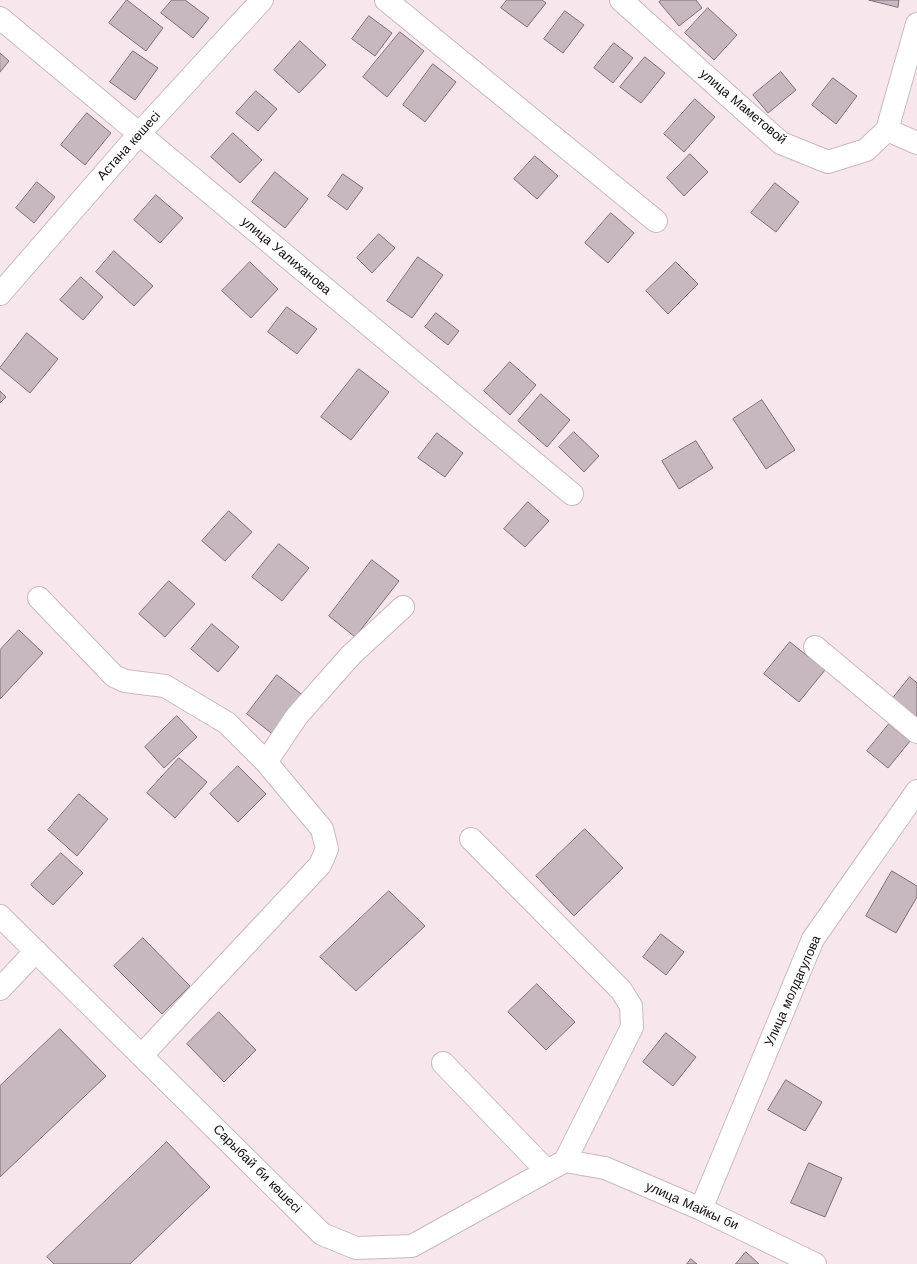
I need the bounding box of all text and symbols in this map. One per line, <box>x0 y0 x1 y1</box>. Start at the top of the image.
street label: улица Маметовой <box>696 66 790 148</box>
street label: Астана көшесі <box>94 108 164 184</box>
street label: улица Уалиханова <box>238 214 334 298</box>
street label: Улица молдагулова <box>762 933 824 1049</box>
street label: Сарыбай би көшесі <box>210 1122 304 1216</box>
street label: улица Майкы би <box>643 1179 741 1233</box>

